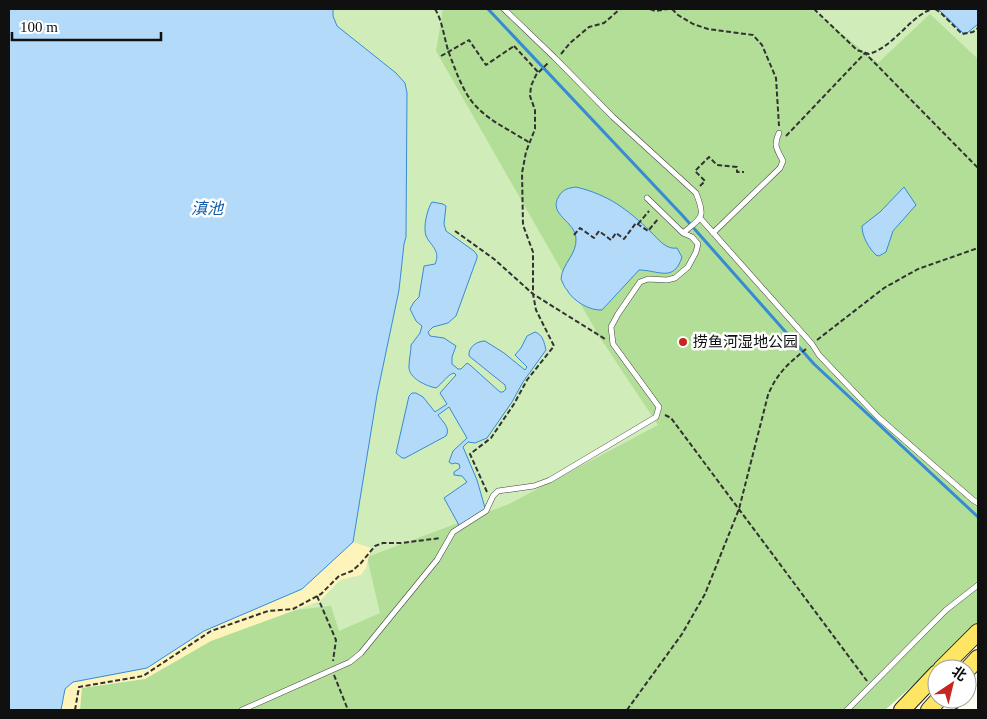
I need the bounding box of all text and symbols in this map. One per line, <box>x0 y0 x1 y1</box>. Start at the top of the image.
scale bar <box>12 10 161 42</box>
text: 100 m <box>20 19 58 35</box>
water label: 滇池 <box>191 200 225 217</box>
place label: 捞鱼河湿地公园 <box>693 334 798 350</box>
marker: 捞鱼河湿地公园 <box>677 336 689 348</box>
north arrow <box>927 659 977 709</box>
text: 北 <box>949 664 969 684</box>

